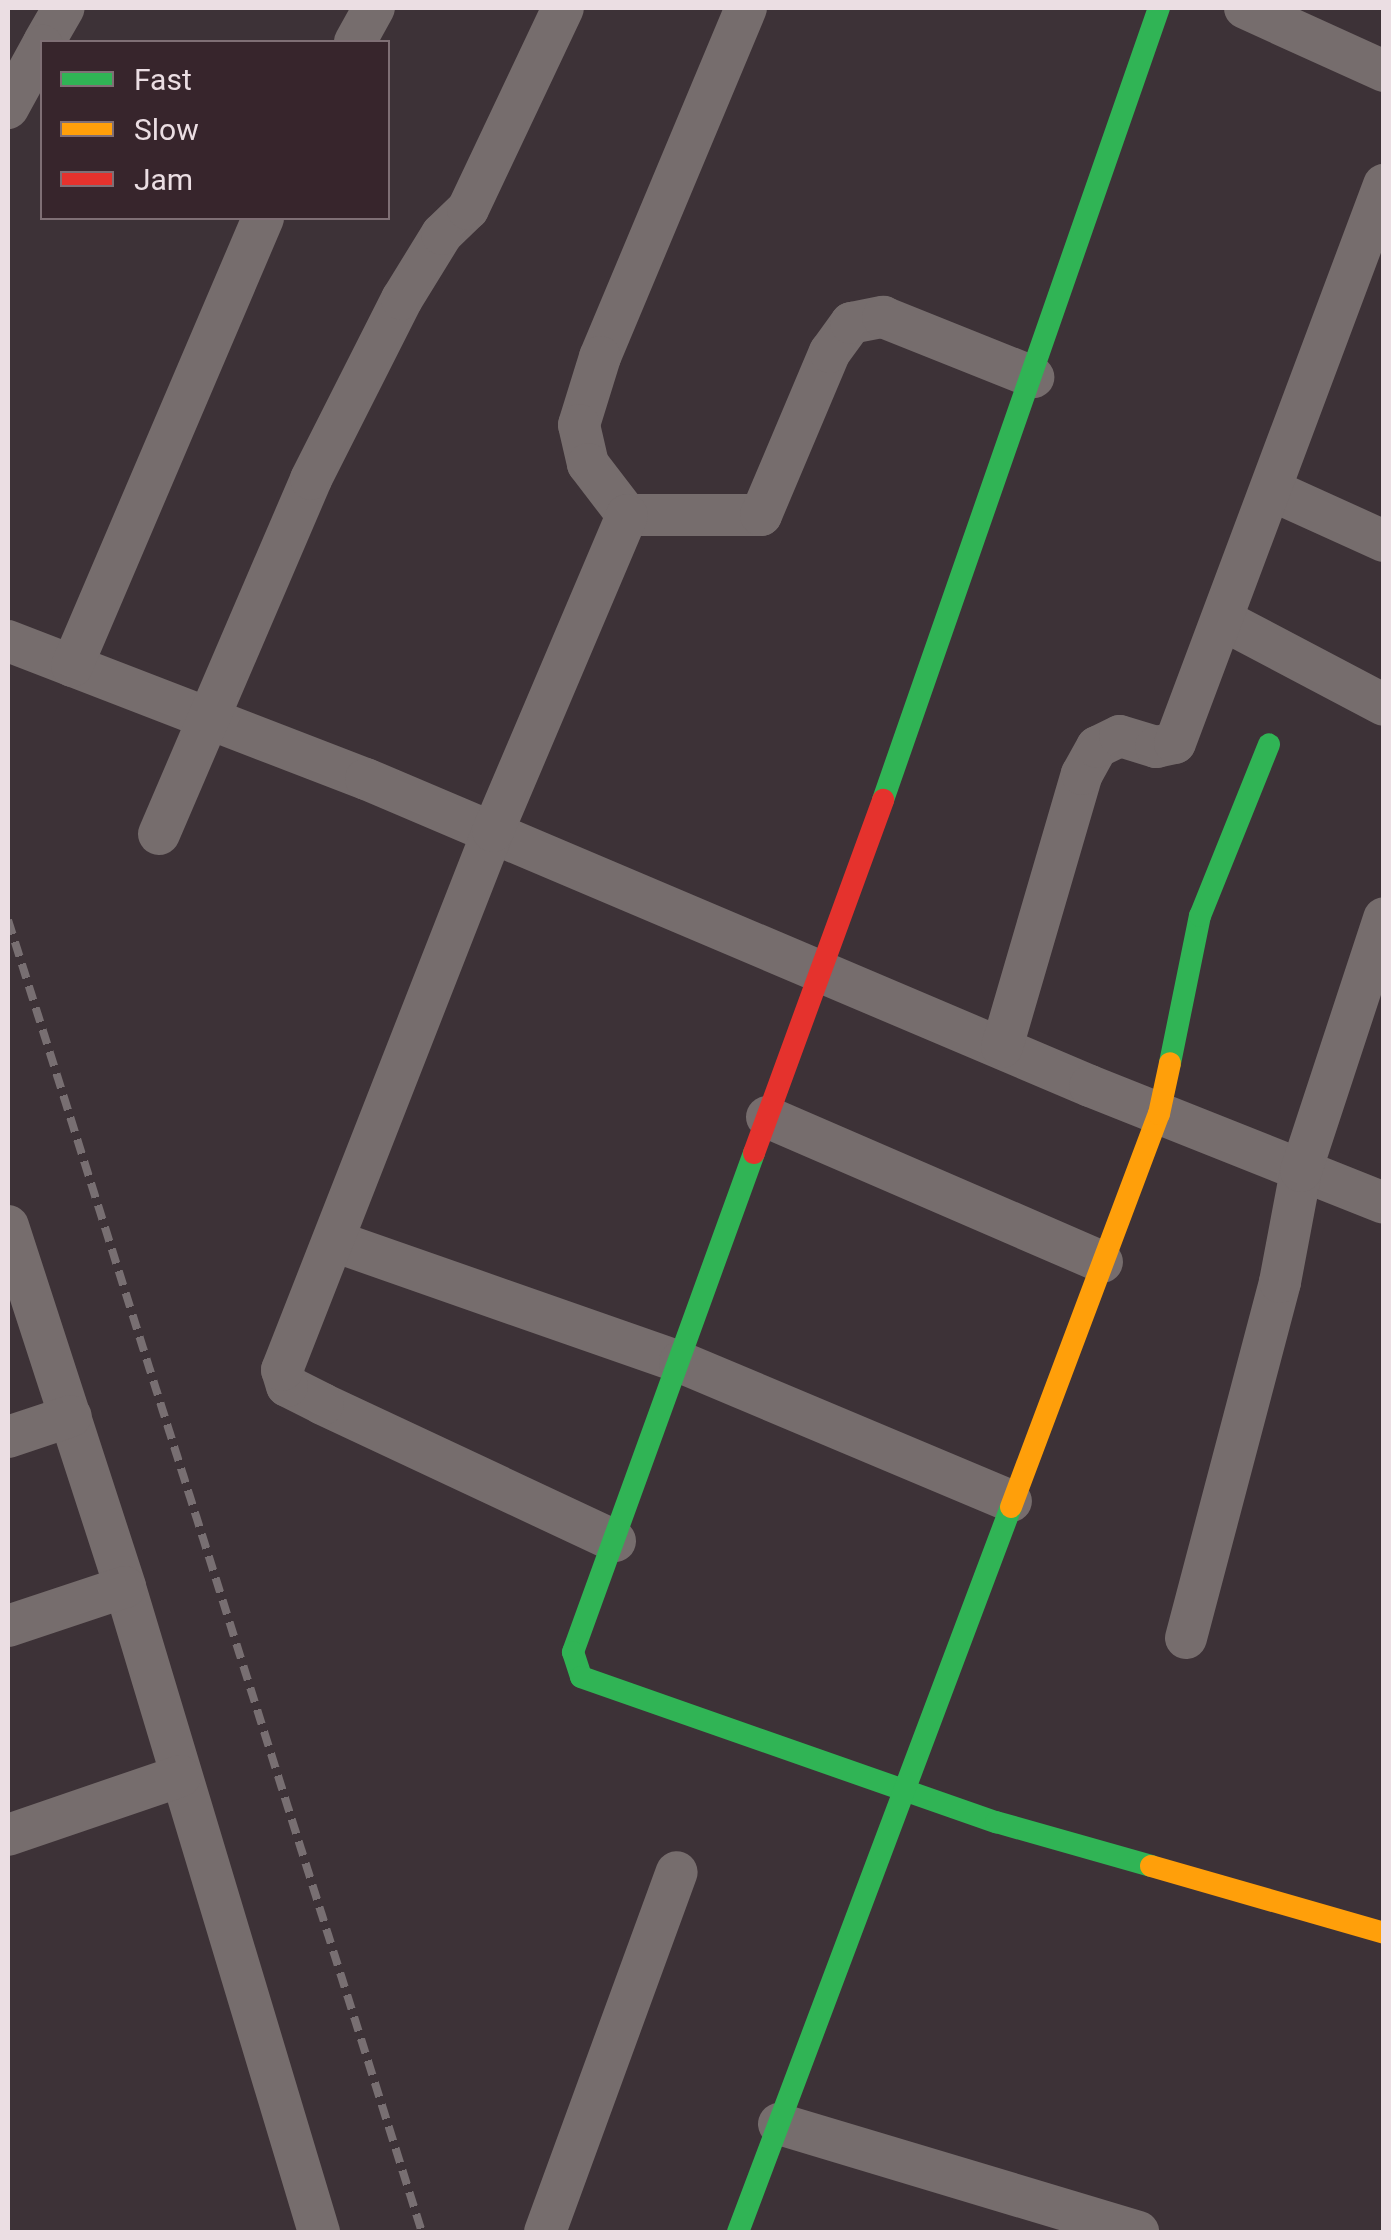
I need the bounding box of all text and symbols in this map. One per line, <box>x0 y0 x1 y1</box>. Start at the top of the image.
legend <box>40 40 390 220</box>
text: Fast <box>134 62 192 97</box>
text: Slow <box>134 112 199 147</box>
text: Jam <box>134 162 193 197</box>

